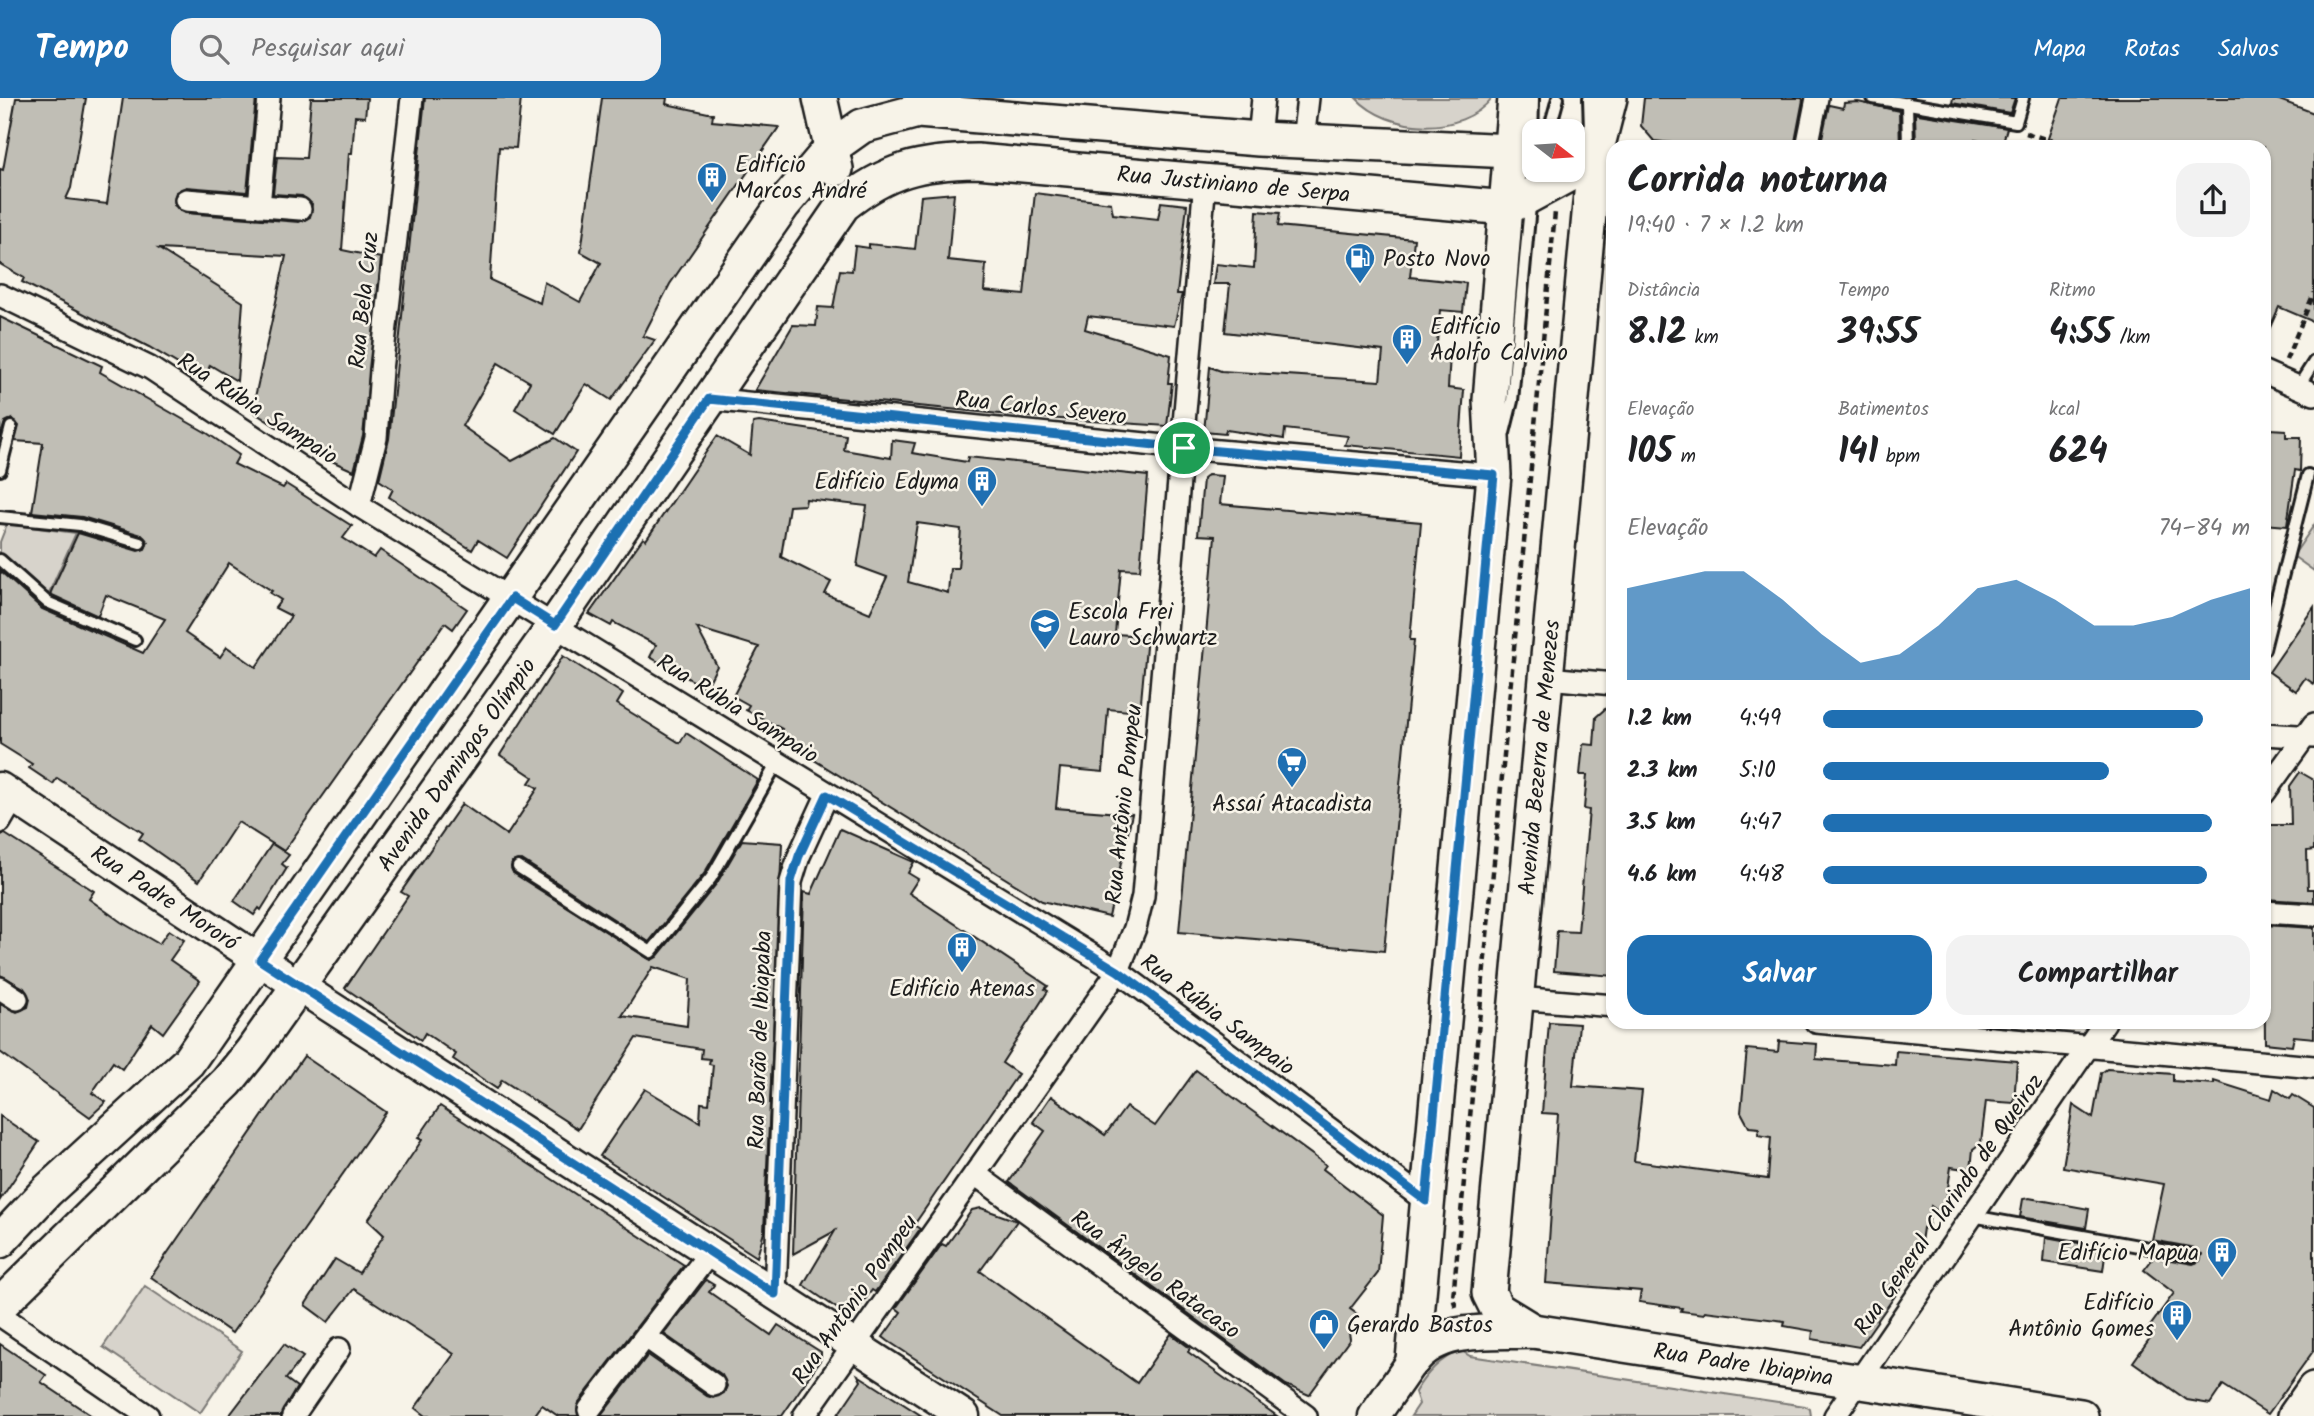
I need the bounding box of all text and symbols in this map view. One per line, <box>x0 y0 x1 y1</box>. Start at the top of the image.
search box <box>171 18 661 81</box>
text: Tempo <box>35 23 129 76</box>
text: Pesquisar aqui <box>251 28 404 70</box>
icon: search <box>195 30 233 68</box>
text: Mapa <box>2033 30 2086 69</box>
text: Rotas <box>2124 30 2180 69</box>
text: Salvos <box>2218 30 2279 69</box>
north arrow <box>1522 119 1586 182</box>
map controls <box>1522 119 1585 182</box>
place label: Edifício Marcos André <box>735 148 868 210</box>
text: Corrida noturna <box>1627 152 1888 212</box>
street label: Rua Justiniano de Serpa <box>1115 157 1352 214</box>
building icon: Edifício Marcos André <box>695 160 729 204</box>
button: share <box>2176 163 2250 237</box>
text: 19:40 · 7 × 1.2 km <box>1627 208 1804 244</box>
street label: Rua Bela Cruz <box>340 230 390 371</box>
fuel station icon: Posto Novo <box>1343 241 1377 285</box>
place label: Posto Novo <box>1383 242 1490 278</box>
text: Distância <box>1627 276 1700 306</box>
text: Tempo <box>1838 276 1890 306</box>
text: Ritmo <box>2049 276 2096 306</box>
text: 8.12 <box>1627 306 1687 362</box>
text: 39:55 <box>1838 306 1919 362</box>
text: 4:55 <box>2049 306 2112 362</box>
place label: Edifício Adolfo Calvino <box>1430 310 1568 372</box>
building icon: Edifício Adolfo Calvino <box>1390 322 1424 366</box>
text: km <box>1687 323 1719 353</box>
text: /km <box>2112 323 2151 353</box>
street label: Rua Rúbia Sampaio <box>169 344 345 475</box>
street label: Rua Carlos Severo <box>953 382 1128 436</box>
text: Elevação <box>1627 395 1694 425</box>
text: Batimentos <box>1838 395 1929 425</box>
text: kcal <box>2049 395 2080 425</box>
pin <box>1154 418 1214 478</box>
text: 105 <box>1627 425 1673 481</box>
text: 141 <box>1838 425 1878 481</box>
text: 624 <box>2049 425 2107 481</box>
icon: arrive <box>1165 429 1203 467</box>
text: m <box>1673 442 1696 472</box>
text: bpm <box>1878 442 1920 472</box>
building icon: Edifício Edyma <box>965 464 999 508</box>
place label: Edifício Edyma <box>814 465 959 501</box>
text: Elevação <box>1627 511 1709 547</box>
text: 74–84 m <box>2159 511 2250 547</box>
place label: Escola Frei Lauro Schwartz <box>1068 595 1217 657</box>
school or university icon: Escola Frei Lauro Schwartz <box>1028 607 1062 651</box>
street label: Avenida Bezerra de Menezes <box>1510 618 1571 897</box>
street label: Rua Rúbia Sampaio <box>649 645 825 774</box>
street label: Avenida Domingos Olímpio <box>369 651 546 880</box>
text: 1.2 km <box>1627 701 1692 737</box>
text: 4:49 <box>1739 701 1781 737</box>
street label: Rua Antônio Pompeu <box>1097 702 1153 906</box>
supermarket icon: Assaí Atacadista <box>1275 745 1309 789</box>
text: 2.3 km <box>1627 753 1697 789</box>
text: 5:10 <box>1739 753 1776 789</box>
place label: Assaí Atacadista <box>1212 787 1372 823</box>
text: 3.5 km <box>1627 805 1696 841</box>
text: 4:47 <box>1739 805 1781 841</box>
street label: Rua Padre Mororó <box>83 837 247 962</box>
text: 4.6 km <box>1627 857 1696 893</box>
text: 4:48 <box>1739 857 1784 893</box>
street label: Rua Barão de Ibiapaba <box>739 930 783 1150</box>
building icon: Edifício Atenas <box>945 930 979 974</box>
button: Salvar <box>1627 935 1932 1015</box>
button: Compartilhar <box>1946 935 2250 1015</box>
street label: Rua Rúbia Sampaio <box>1132 945 1302 1086</box>
place label: Edifício Atenas <box>889 972 1035 1008</box>
street label: Rua General Clarindo de Queiroz <box>1845 1067 2054 1343</box>
street label: Rua Ângelo Ratacaso <box>1062 1202 1247 1350</box>
street label: Rua Antônio Pompeu <box>783 1207 928 1393</box>
building icon: Edifício Mapua <box>2205 1235 2239 1279</box>
place label: Edifício Mapua <box>2057 1236 2199 1272</box>
place label: Edifício Antônio Gomes <box>2008 1286 2154 1348</box>
building icon: Edifício Antônio Gomes <box>2160 1298 2194 1342</box>
shop icon: Gerardo Bastos <box>1307 1307 1341 1351</box>
place label: Gerardo Bastos <box>1347 1308 1493 1344</box>
street label: Rua Padre Ibiapina <box>1651 1334 1836 1397</box>

